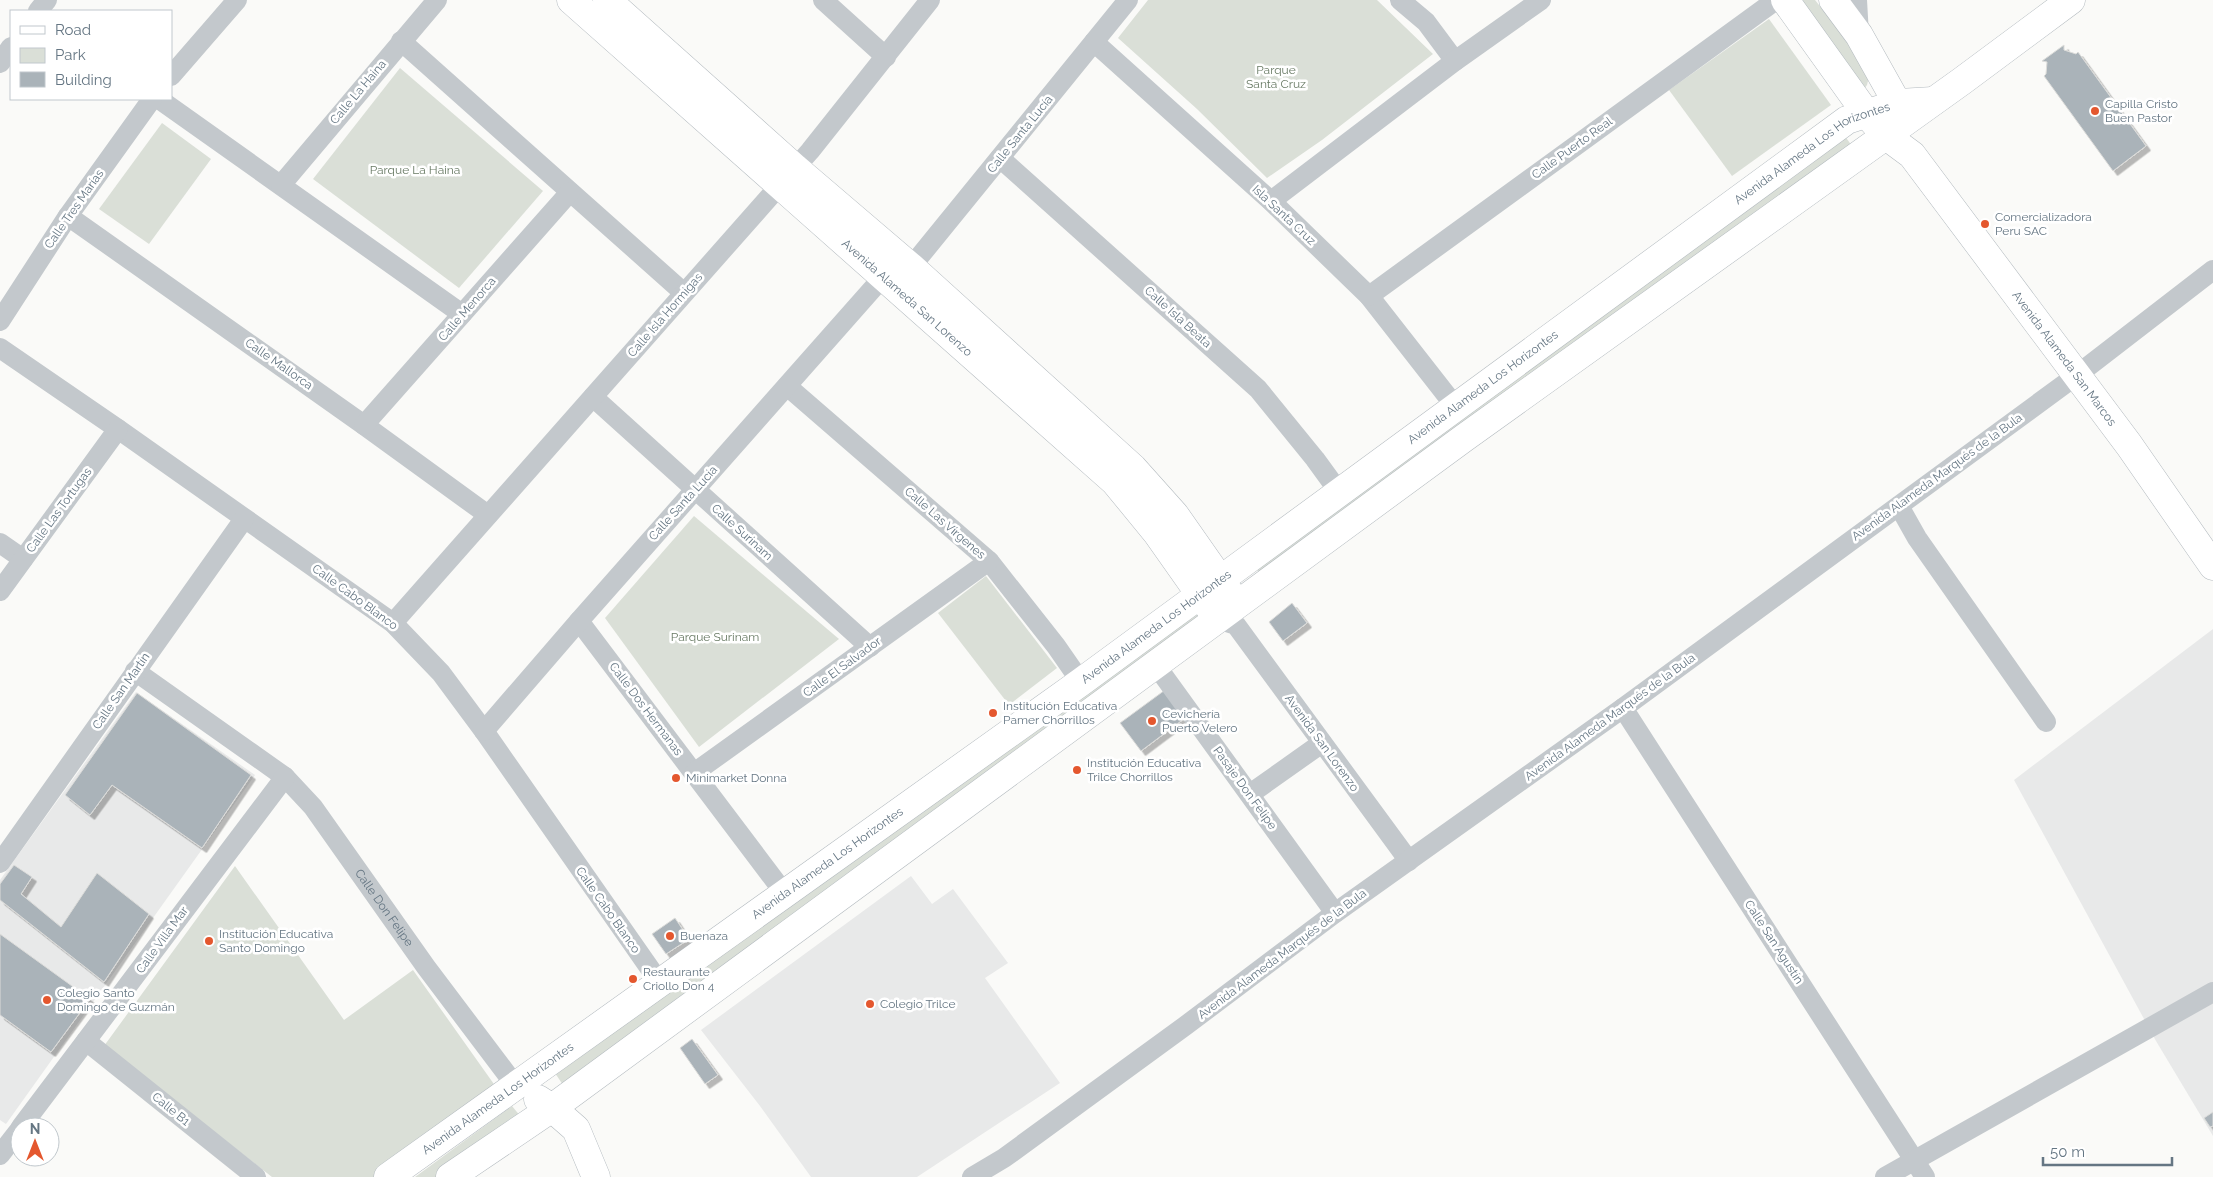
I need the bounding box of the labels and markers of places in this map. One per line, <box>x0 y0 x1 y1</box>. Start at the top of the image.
place label: Capilla Cristo Buen Pastor <box>2105 97 2178 125</box>
marker: Capilla Cristo Buen Pastor <box>2089 105 2101 117</box>
place label: Comercializadora Peru SAC <box>1995 210 2092 238</box>
marker: Comercializadora Peru SAC <box>1979 218 1991 230</box>
place label: Institución Educativa Pamer Chorrillos <box>1003 699 1117 727</box>
marker: Institución Educativa Pamer Chorrillos <box>987 707 999 719</box>
place label: Cevichería Puerto Velero <box>1162 707 1237 735</box>
marker: Cevichería Puerto Velero <box>1146 715 1158 727</box>
place label: Institución Educativa Trilce Chorrillos <box>1087 756 1201 784</box>
marker: Institución Educativa Trilce Chorrillos <box>1071 764 1083 776</box>
place label: Minimarket Donna <box>686 771 787 785</box>
marker: Minimarket Donna <box>670 772 682 784</box>
place label: Institución Educativa Santo Domingo <box>219 927 333 955</box>
place label: Buenaza <box>680 929 728 943</box>
marker: Buenaza <box>664 930 676 942</box>
marker: Institución Educativa Santo Domingo <box>203 935 215 947</box>
place label: Restaurante Criollo Don 4 <box>643 965 715 993</box>
marker: Restaurante Criollo Don 4 <box>627 973 639 985</box>
place label: Colegio Santo Domingo de Guzmán <box>57 986 175 1014</box>
marker: Colegio Santo Domingo de Guzmán <box>41 994 53 1006</box>
place label: Colegio Trilce <box>880 997 955 1011</box>
marker: Colegio Trilce <box>864 998 876 1010</box>

